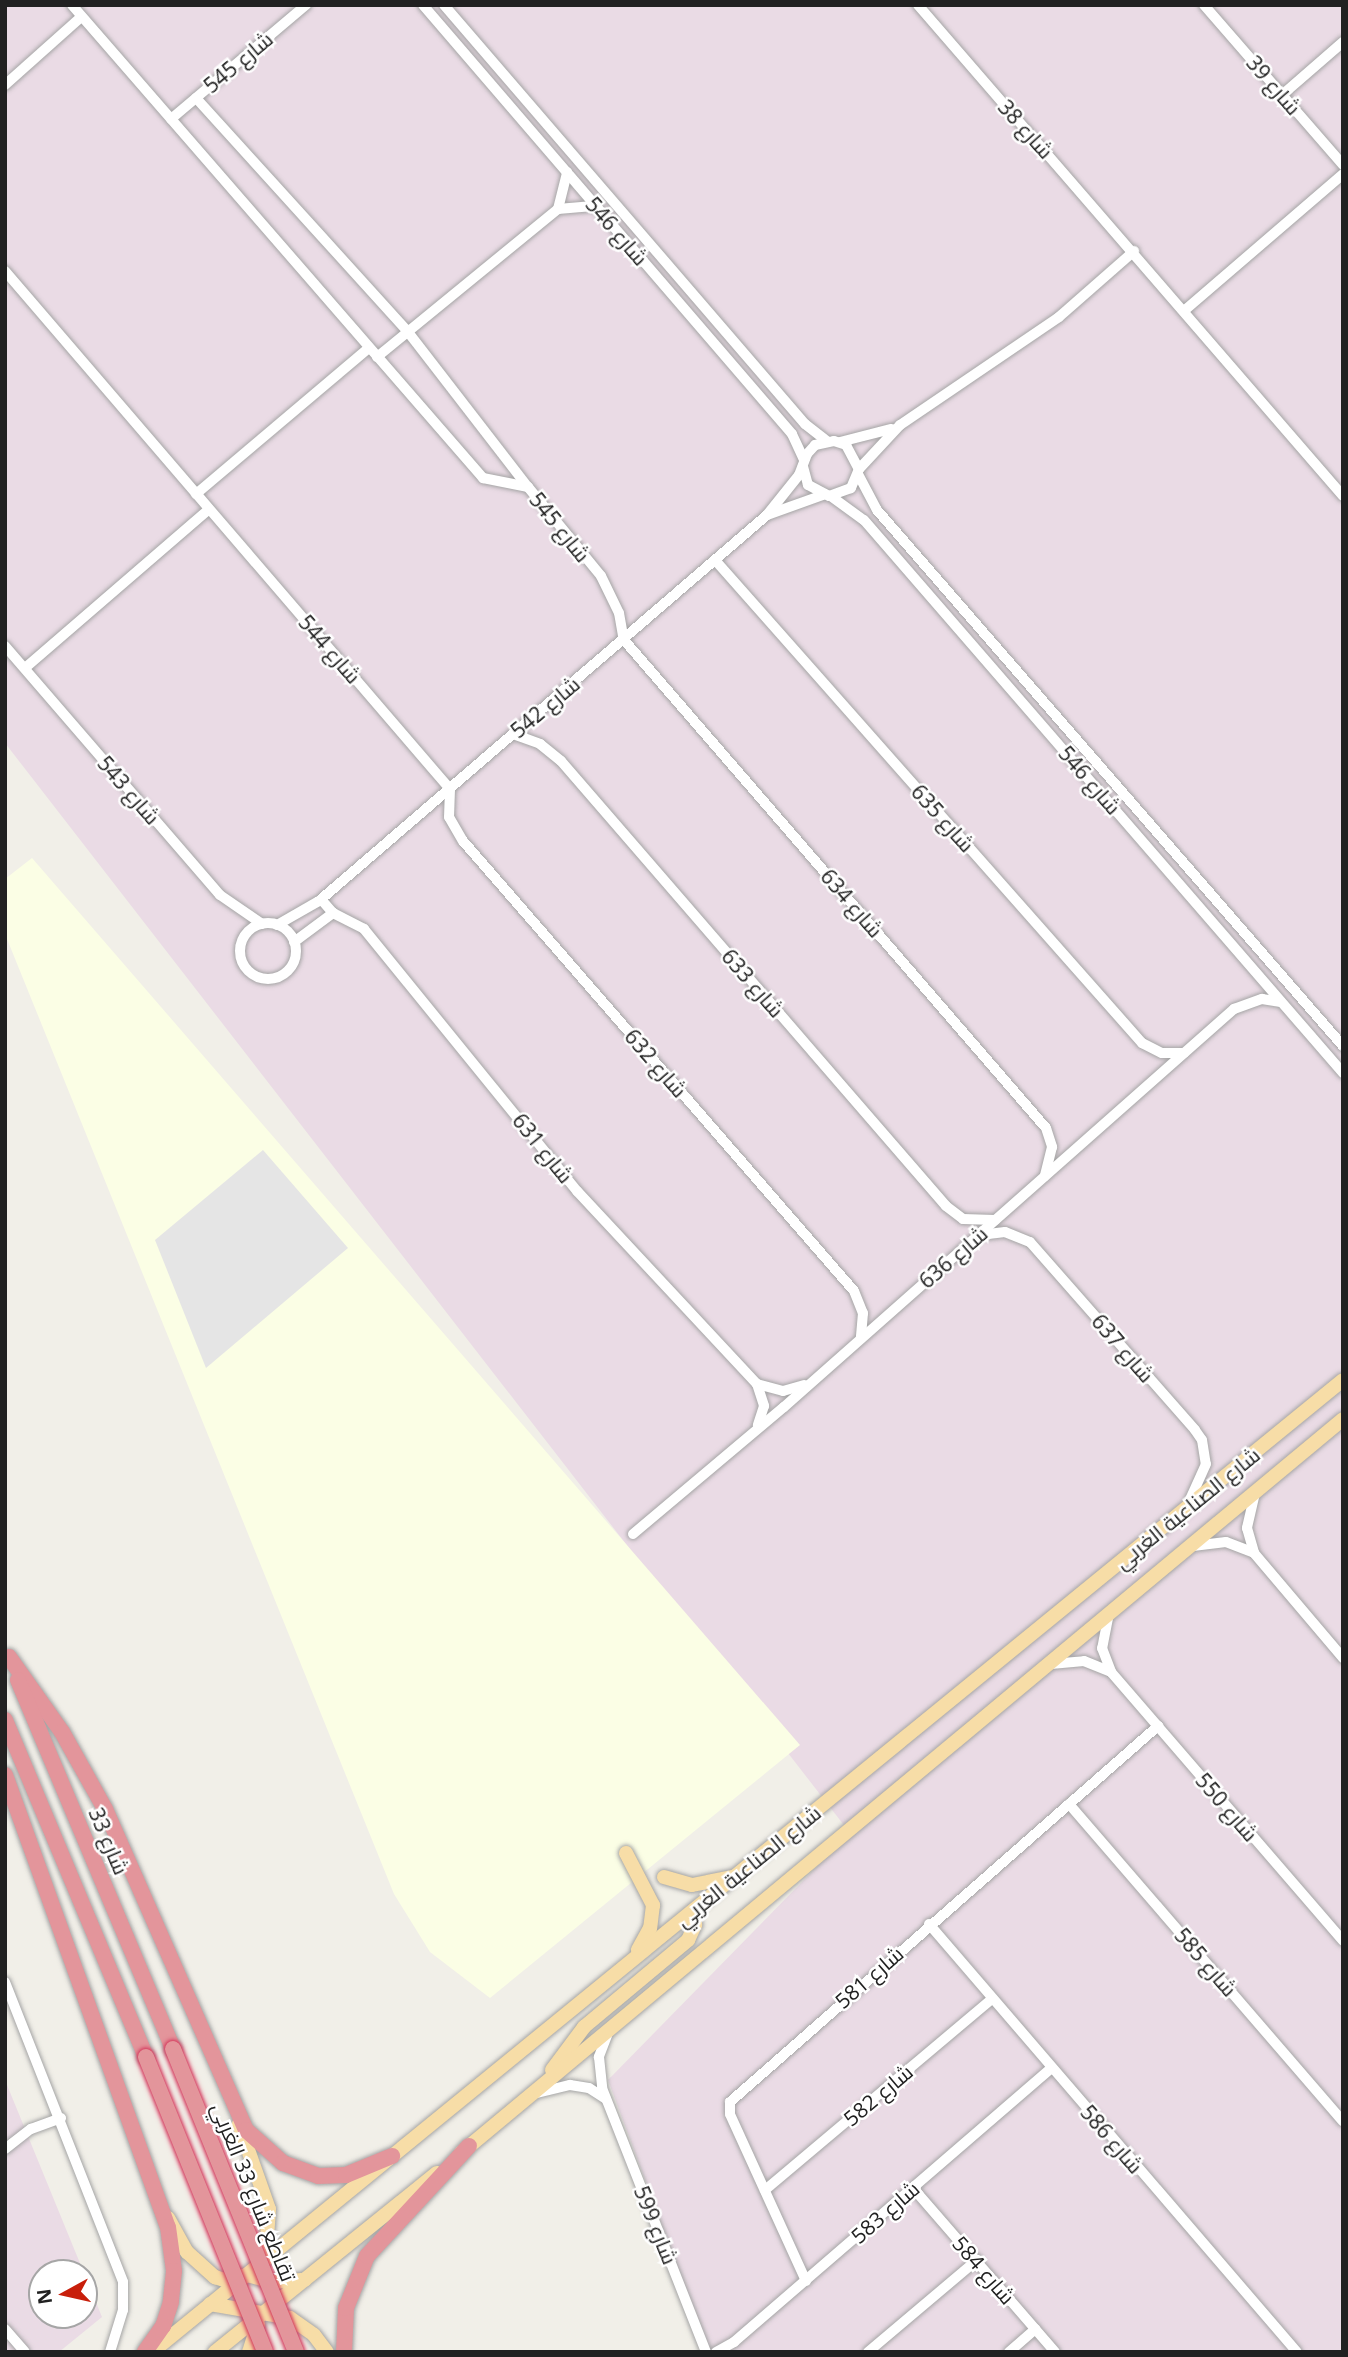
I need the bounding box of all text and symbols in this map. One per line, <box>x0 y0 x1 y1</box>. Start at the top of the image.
street label: شارع 545 <box>198 26 278 98</box>
street label: شارع 39 <box>1241 50 1307 120</box>
street label: شارع 38 <box>993 95 1059 163</box>
street label: شارع 546 <box>581 192 653 270</box>
street label: شارع 545 <box>524 487 596 567</box>
street label: شارع 544 <box>294 610 366 688</box>
street label: شارع 542 <box>505 671 585 743</box>
street label: شارع 546 <box>1054 741 1126 819</box>
street label: شارع 543 <box>93 751 165 829</box>
street label: شارع 635 <box>906 779 980 857</box>
street label: شارع 634 <box>816 864 888 942</box>
street label: شارع 633 <box>717 944 789 1022</box>
street label: شارع 632 <box>620 1024 692 1102</box>
street label: شارع 631 <box>507 1108 579 1188</box>
street label: شارع 636 <box>914 1221 992 1293</box>
street label: شارع 637 <box>1087 1309 1159 1387</box>
street label: شارع الصناعية الغربي <box>1109 1442 1265 1574</box>
street label: شارع 550 <box>1191 1768 1263 1846</box>
street label: شارع الصناعية الغربي <box>670 1800 826 1932</box>
street label: شارع 33 <box>84 1804 134 1878</box>
street label: شارع 585 <box>1170 1923 1242 2001</box>
street label: شارع 581 <box>830 1941 908 2013</box>
street label: شارع 582 <box>838 2059 918 2131</box>
street label: تقاطع شارع 33 الغربي <box>207 2099 301 2285</box>
street label: شارع 586 <box>1076 2100 1148 2178</box>
street label: شارع 583 <box>846 2176 924 2248</box>
street label: شارع 599 <box>629 2182 683 2268</box>
street label: شارع 584 <box>948 2231 1020 2309</box>
north arrow <box>28 2259 98 2329</box>
text: N <box>30 2287 58 2306</box>

